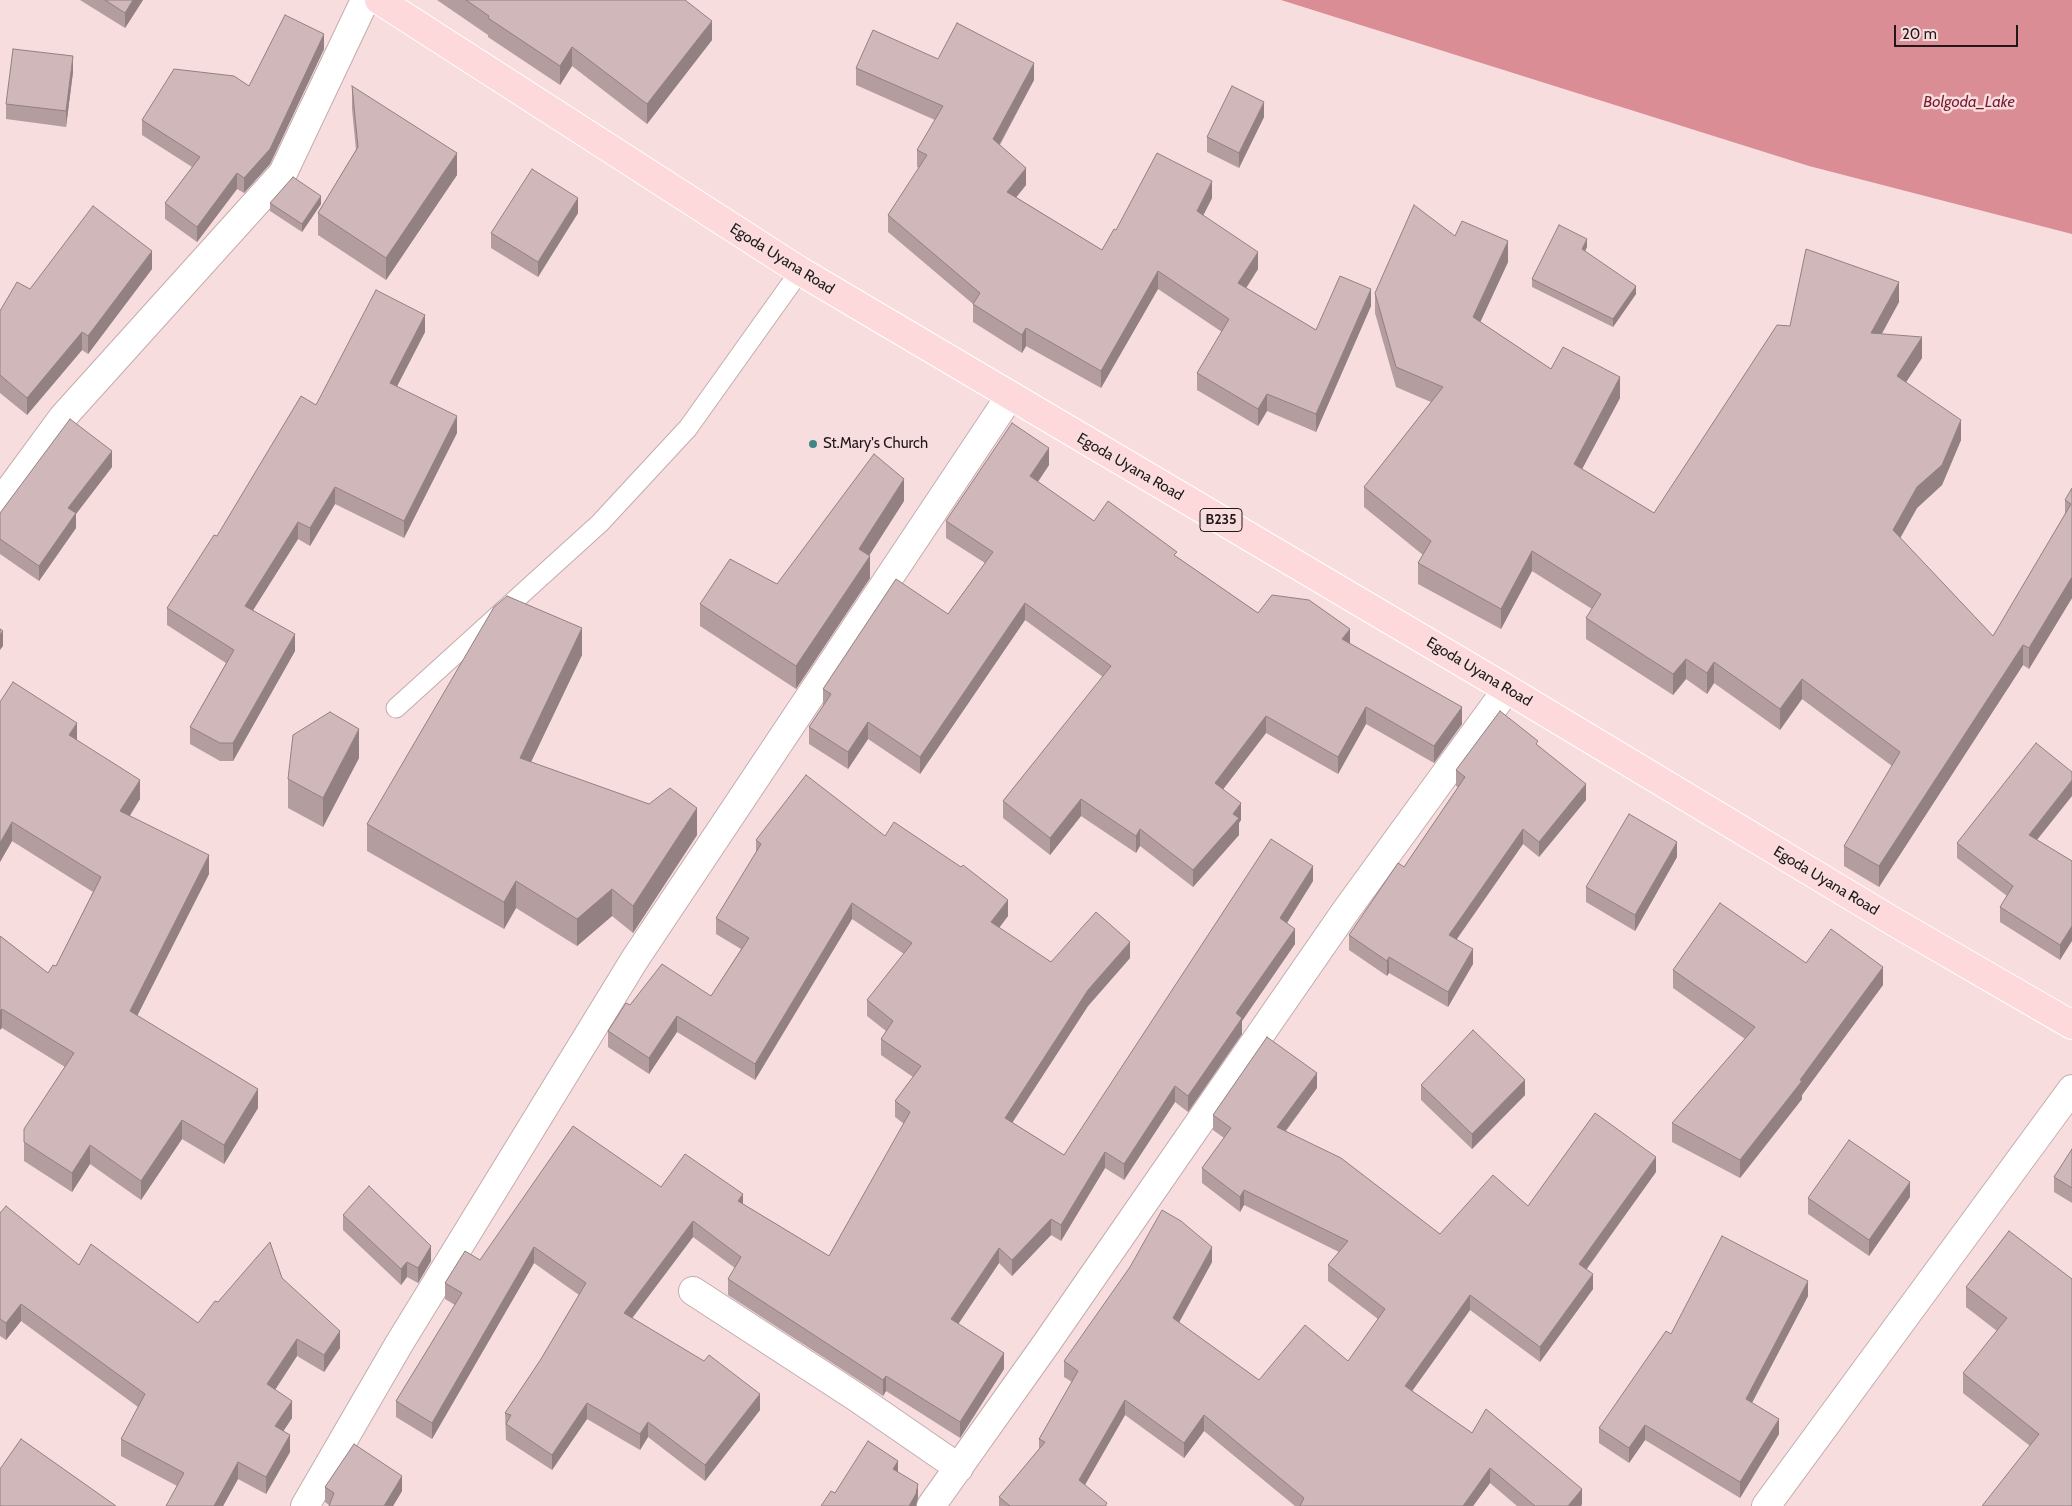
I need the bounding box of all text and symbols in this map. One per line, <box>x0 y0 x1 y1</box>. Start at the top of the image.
scale bar <box>1897 15 2021 47</box>
text: 20 m <box>1902 25 1937 43</box>
water label: Bolgoda_Lake <box>1923 92 2015 112</box>
street label: Egoda Uyana Road <box>726 220 838 298</box>
street label: Egoda Uyana Road <box>1074 429 1186 505</box>
place label: St.Mary's Church <box>823 435 928 453</box>
marker: St.Mary's Church <box>807 438 819 450</box>
road number: B235 <box>1200 508 1242 532</box>
street label: Egoda Uyana Road <box>1423 633 1535 711</box>
street label: Egoda Uyana Road <box>1770 842 1882 920</box>

